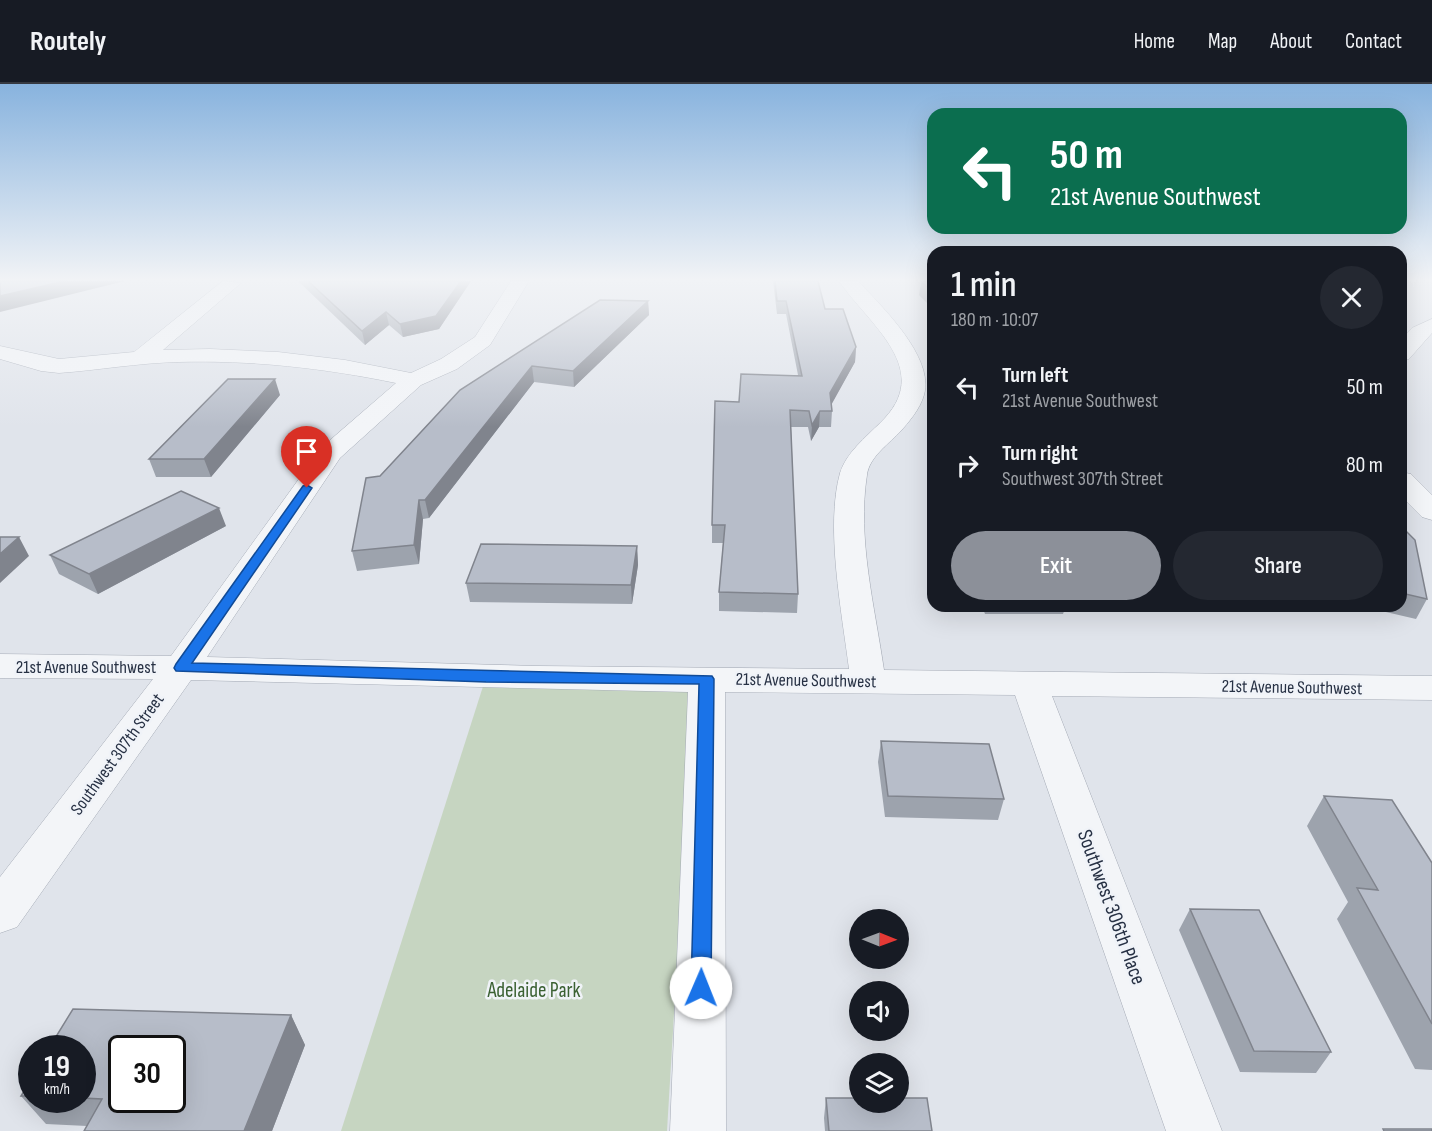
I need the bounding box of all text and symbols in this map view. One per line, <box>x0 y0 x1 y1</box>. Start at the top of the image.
text: Routely <box>30 25 106 58</box>
text: Home <box>1134 29 1175 54</box>
text: Map <box>1208 29 1237 54</box>
text: About <box>1270 29 1312 54</box>
text: Contact <box>1345 29 1402 54</box>
text: 50 m <box>1050 130 1123 181</box>
icon: left <box>951 132 1029 210</box>
text: 21st Avenue Southwest <box>1050 181 1261 213</box>
text: 1 min <box>951 264 1016 307</box>
button: close <box>1320 266 1383 329</box>
text: 180 m · 10:07 <box>951 308 1038 332</box>
text: Turn left <box>1002 362 1068 389</box>
icon: left <box>951 371 984 404</box>
text: 50 m <box>1347 374 1383 401</box>
text: 21st Avenue Southwest <box>1002 389 1158 413</box>
pin <box>281 426 332 488</box>
icon: arrive <box>290 435 323 468</box>
text: Turn right <box>1002 440 1078 467</box>
icon: right <box>951 449 984 482</box>
text: 80 m <box>1346 452 1383 479</box>
text: Southwest 307th Street <box>1002 467 1163 491</box>
button: Exit <box>951 531 1161 600</box>
button: Share <box>1173 531 1383 600</box>
street label: 21st Avenue Southwest <box>16 657 157 678</box>
street label: 21st Avenue Southwest <box>736 669 877 692</box>
street label: 21st Avenue Southwest <box>1222 676 1363 699</box>
street label: Southwest 307th Street <box>66 689 169 819</box>
street label: Southwest 306th Place <box>1072 826 1151 988</box>
north arrow <box>849 909 909 969</box>
map controls <box>849 909 909 1113</box>
position arrow <box>669 956 733 1020</box>
park label: Adelaide Park <box>486 978 581 1003</box>
button: sound <box>849 981 909 1041</box>
speed limit sign: 30 <box>108 1035 186 1113</box>
text: 19 <box>44 1049 70 1085</box>
button: layers <box>849 1053 909 1113</box>
text: km/h <box>44 1080 70 1099</box>

